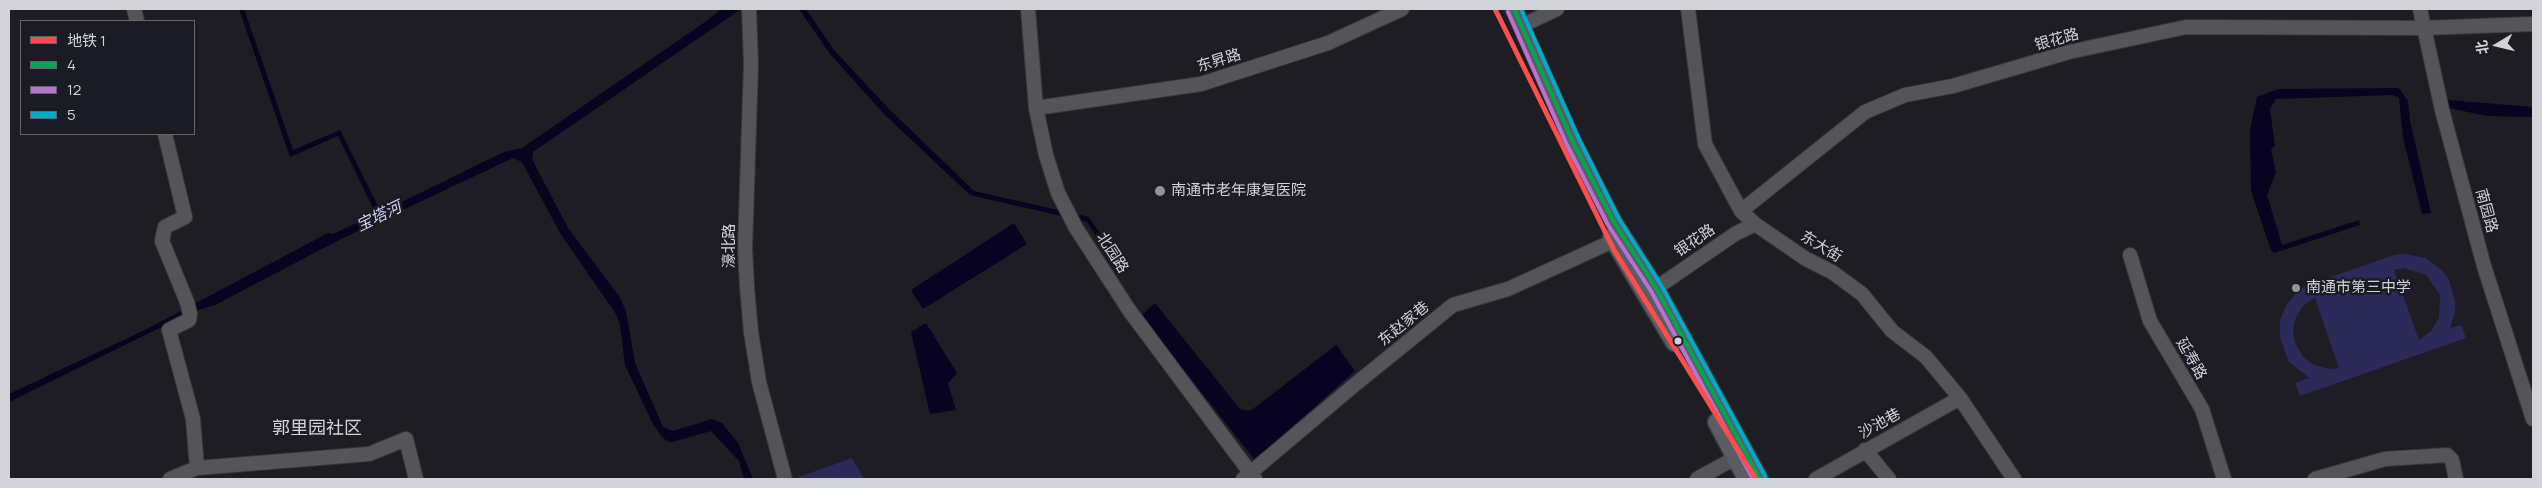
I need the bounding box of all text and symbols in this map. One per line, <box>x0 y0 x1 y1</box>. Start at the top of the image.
legend <box>20 20 195 135</box>
north arrow <box>2472 20 2522 70</box>
street label: 银花路 <box>2033 25 2081 55</box>
text: 地铁 1 <box>67 30 106 51</box>
text: 北 <box>2471 39 2492 56</box>
street label: 东昇路 <box>1195 46 1243 76</box>
text: 4 <box>67 54 76 75</box>
text: 12 <box>67 79 81 100</box>
text: 5 <box>67 104 76 125</box>
place label: 南通市老年康复医院 <box>1171 182 1306 200</box>
marker: 南通市老年康复医院 <box>1153 184 1167 198</box>
street label: 南园路 <box>2471 187 2501 235</box>
water label: 宝塔河 <box>353 198 405 236</box>
street label: 银花路 <box>1671 221 1719 261</box>
street label: 濠北路 <box>721 224 739 268</box>
street label: 东大街 <box>1797 228 1845 266</box>
street label: 北园路 <box>1092 229 1132 277</box>
place label: 南通市第三中学 <box>2306 279 2411 297</box>
marker: 南通市第三中学 <box>2290 282 2302 294</box>
street label: 东赵家巷 <box>1375 298 1433 350</box>
street label: 延寿路 <box>2172 335 2210 383</box>
unlabelled marker <box>1673 336 1683 346</box>
street label: 沙池巷 <box>1856 405 1904 443</box>
district label: 郭里园社区 <box>272 418 362 440</box>

